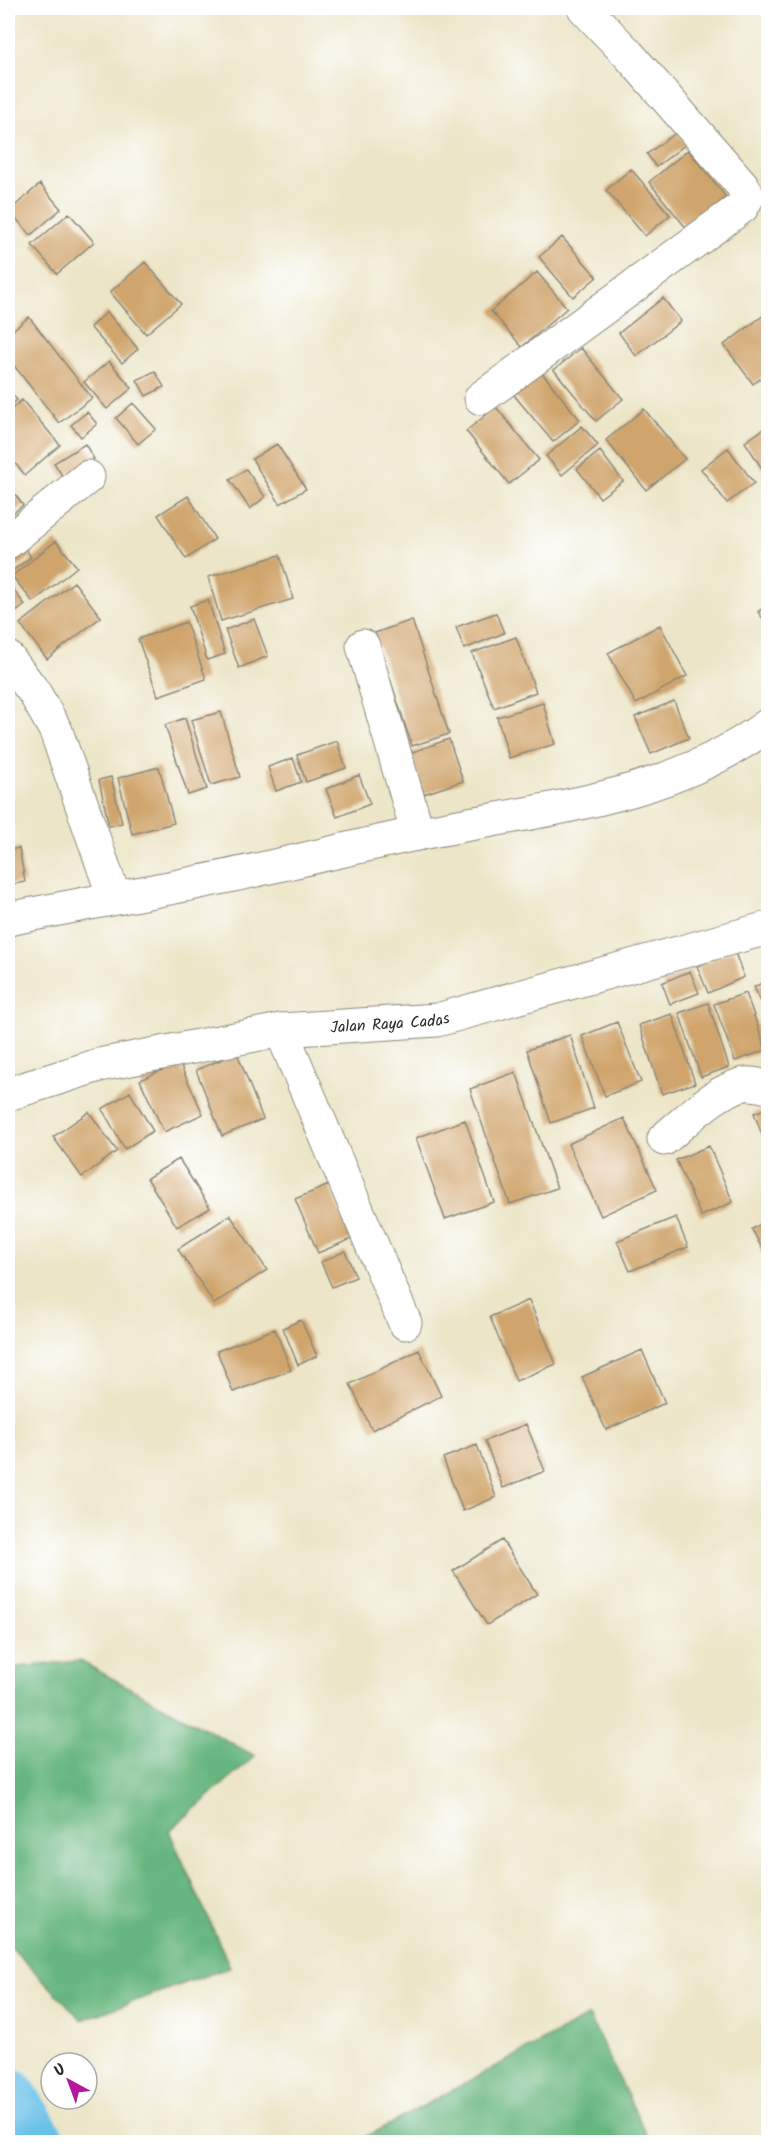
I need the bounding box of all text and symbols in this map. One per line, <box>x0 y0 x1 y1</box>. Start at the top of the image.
street label: Jalan Raya Cadas <box>330 1006 453 1041</box>
north arrow <box>39 2051 99 2111</box>
text: U <box>48 2058 72 2083</box>

